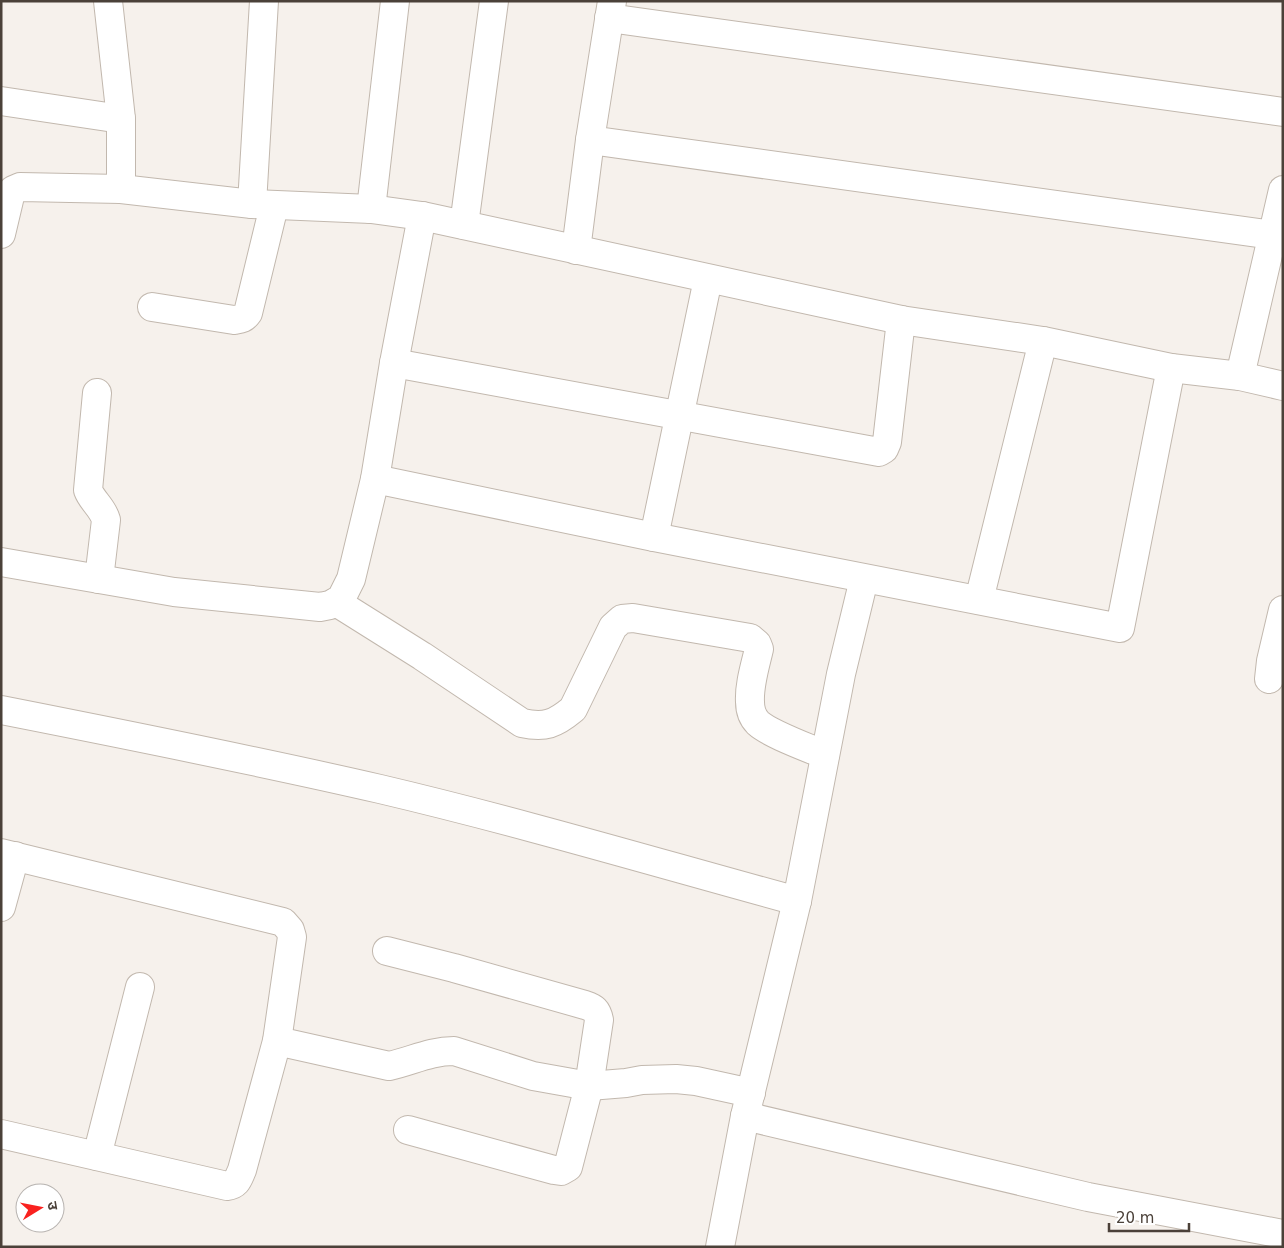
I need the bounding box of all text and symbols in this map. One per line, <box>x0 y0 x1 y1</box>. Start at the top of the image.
north arrow <box>15 1183 65 1233</box>
text: उ <box>44 1200 62 1212</box>
scale bar <box>1109 1200 1189 1232</box>
text: 20 m <box>1116 1209 1154 1227</box>

